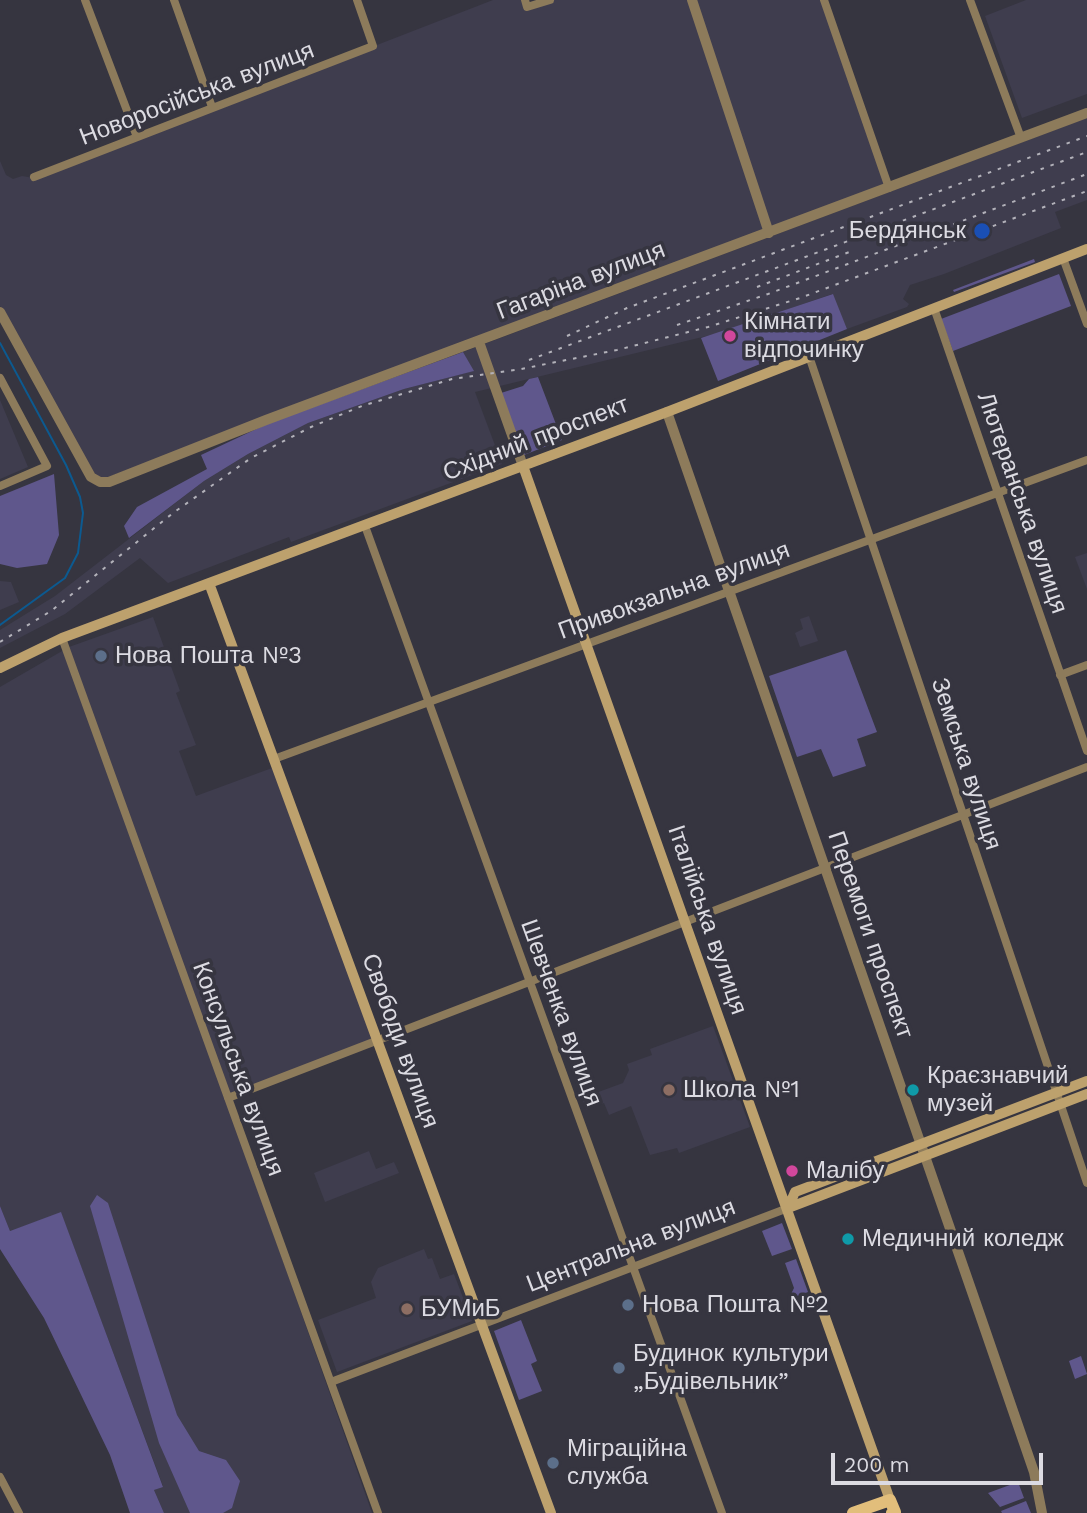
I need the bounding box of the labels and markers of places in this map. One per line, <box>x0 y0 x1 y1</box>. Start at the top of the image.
place label: Бердянськ <box>849 217 966 245</box>
marker: Бердянськ <box>972 221 992 241</box>
place label: Кімнати відпочинку <box>744 308 864 364</box>
marker: Кімнати відпочинку <box>722 328 738 344</box>
place label: Нова Пошта №3 <box>115 642 302 670</box>
marker: Нова Пошта №3 <box>93 648 109 664</box>
place label: Краєзнавчий музей <box>927 1062 1069 1118</box>
place label: Школа №1 <box>683 1076 800 1104</box>
marker: Школа №1 <box>661 1082 677 1098</box>
marker: Краєзнавчий музей <box>905 1082 921 1098</box>
place label: Малібу <box>806 1157 884 1185</box>
marker: Малібу <box>784 1163 800 1179</box>
place label: Медичний коледж <box>862 1225 1064 1253</box>
marker: Медичний коледж <box>840 1231 856 1247</box>
place label: Нова Пошта №2 <box>642 1291 829 1319</box>
place label: БУМиБ <box>421 1295 501 1323</box>
marker: Нова Пошта №2 <box>620 1297 636 1313</box>
marker: БУМиБ <box>399 1301 415 1317</box>
place label: Будинок культури „Будівельник” <box>633 1340 829 1396</box>
marker: Будинок культури „Будівельник” <box>611 1360 627 1376</box>
place label: Міграційна служба <box>567 1435 687 1491</box>
marker: Міграційна служба <box>545 1455 561 1471</box>

